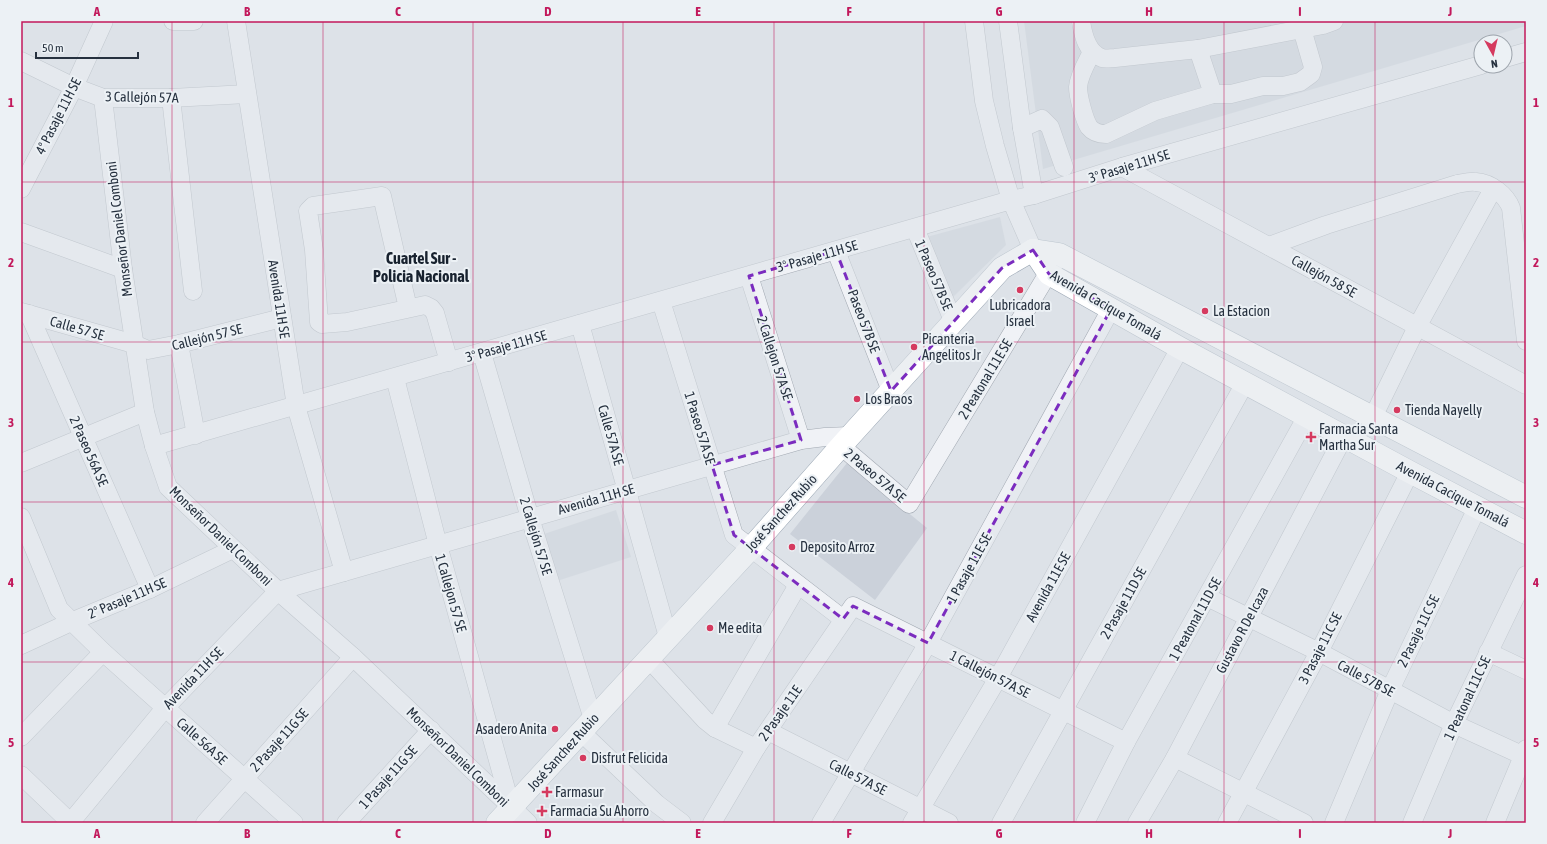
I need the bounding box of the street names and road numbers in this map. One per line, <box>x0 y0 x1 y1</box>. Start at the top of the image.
street label: 4° Pasaje 11H SE <box>32 75 84 157</box>
street label: 3 Callejón 57A <box>105 88 179 106</box>
street label: 3° Pasaje 11H SE <box>1087 146 1171 186</box>
street label: Monseñor Daniel Comboni <box>103 161 135 297</box>
street label: 3° Pasaje 11H SE <box>775 237 859 275</box>
street label: 1 Paseo 57B SE <box>912 237 956 313</box>
street label: Callejón 58 SE <box>1289 252 1359 300</box>
street label: Avenida 11H SE <box>265 259 293 339</box>
street label: Avenida Cacique Tomalá <box>1048 267 1164 343</box>
street label: Paseo 57B SE <box>845 287 883 355</box>
street label: Calle 57 SE <box>48 313 106 343</box>
street label: 2 Callejon 57A SE <box>754 314 796 402</box>
street label: Callejón 57 SE <box>170 321 244 353</box>
street label: 3° Pasaje 11H SE <box>464 327 548 365</box>
street label: 2 Peatonal 11E SE <box>955 336 1015 422</box>
street label: 1 Paseo 57A SE <box>681 390 719 466</box>
street label: Calle 57A SE <box>595 403 627 467</box>
street label: 2 Paseo 56A SE <box>66 413 112 489</box>
street label: 2 Paseo 57A SE <box>841 445 909 505</box>
street label: Avenida Cacique Tomalá <box>1394 457 1512 531</box>
street label: José Sanchez Rubio <box>742 471 820 555</box>
street label: Avenida 11H SE <box>556 480 636 518</box>
street label: Monseñor Daniel Comboni <box>167 483 275 589</box>
street label: 2 Callejón 57 SE <box>517 495 555 577</box>
street label: 1 Pasaje 11E SE <box>943 530 995 606</box>
street label: Avenida 11E SE <box>1022 550 1074 624</box>
street label: 1 Callejon 57 SE <box>432 552 470 634</box>
street label: 2 Pasaje 11D SE <box>1097 564 1149 642</box>
street label: 2° Pasaje 11H SE <box>85 574 169 622</box>
street label: 1 Peatonal 11D SE <box>1166 575 1224 663</box>
street label: Gustavo R De Icaza <box>1212 584 1272 676</box>
street label: 2 Pasaje 11C SE <box>1394 593 1442 669</box>
street label: 3 Pasaje 11C SE <box>1295 610 1345 686</box>
street label: Avenida 11H SE <box>160 644 226 712</box>
street label: 1 Callejón 57A SE <box>948 647 1033 701</box>
street label: 1 Peatonal 11C SE <box>1441 653 1493 742</box>
street label: Calle 57B SE <box>1335 656 1397 700</box>
street label: 2 Pasaje 11E <box>755 682 805 744</box>
street label: Monseñor Daniel Comboni <box>404 704 512 810</box>
street label: 2 Pasaje 11G SE <box>247 705 311 775</box>
street label: José Sanchez Rubio <box>524 710 602 794</box>
street label: Calle 56A SE <box>174 714 230 768</box>
street label: 1 Pasaje 11G SE <box>356 742 420 812</box>
street label: Calle 57A SE <box>827 756 889 798</box>

